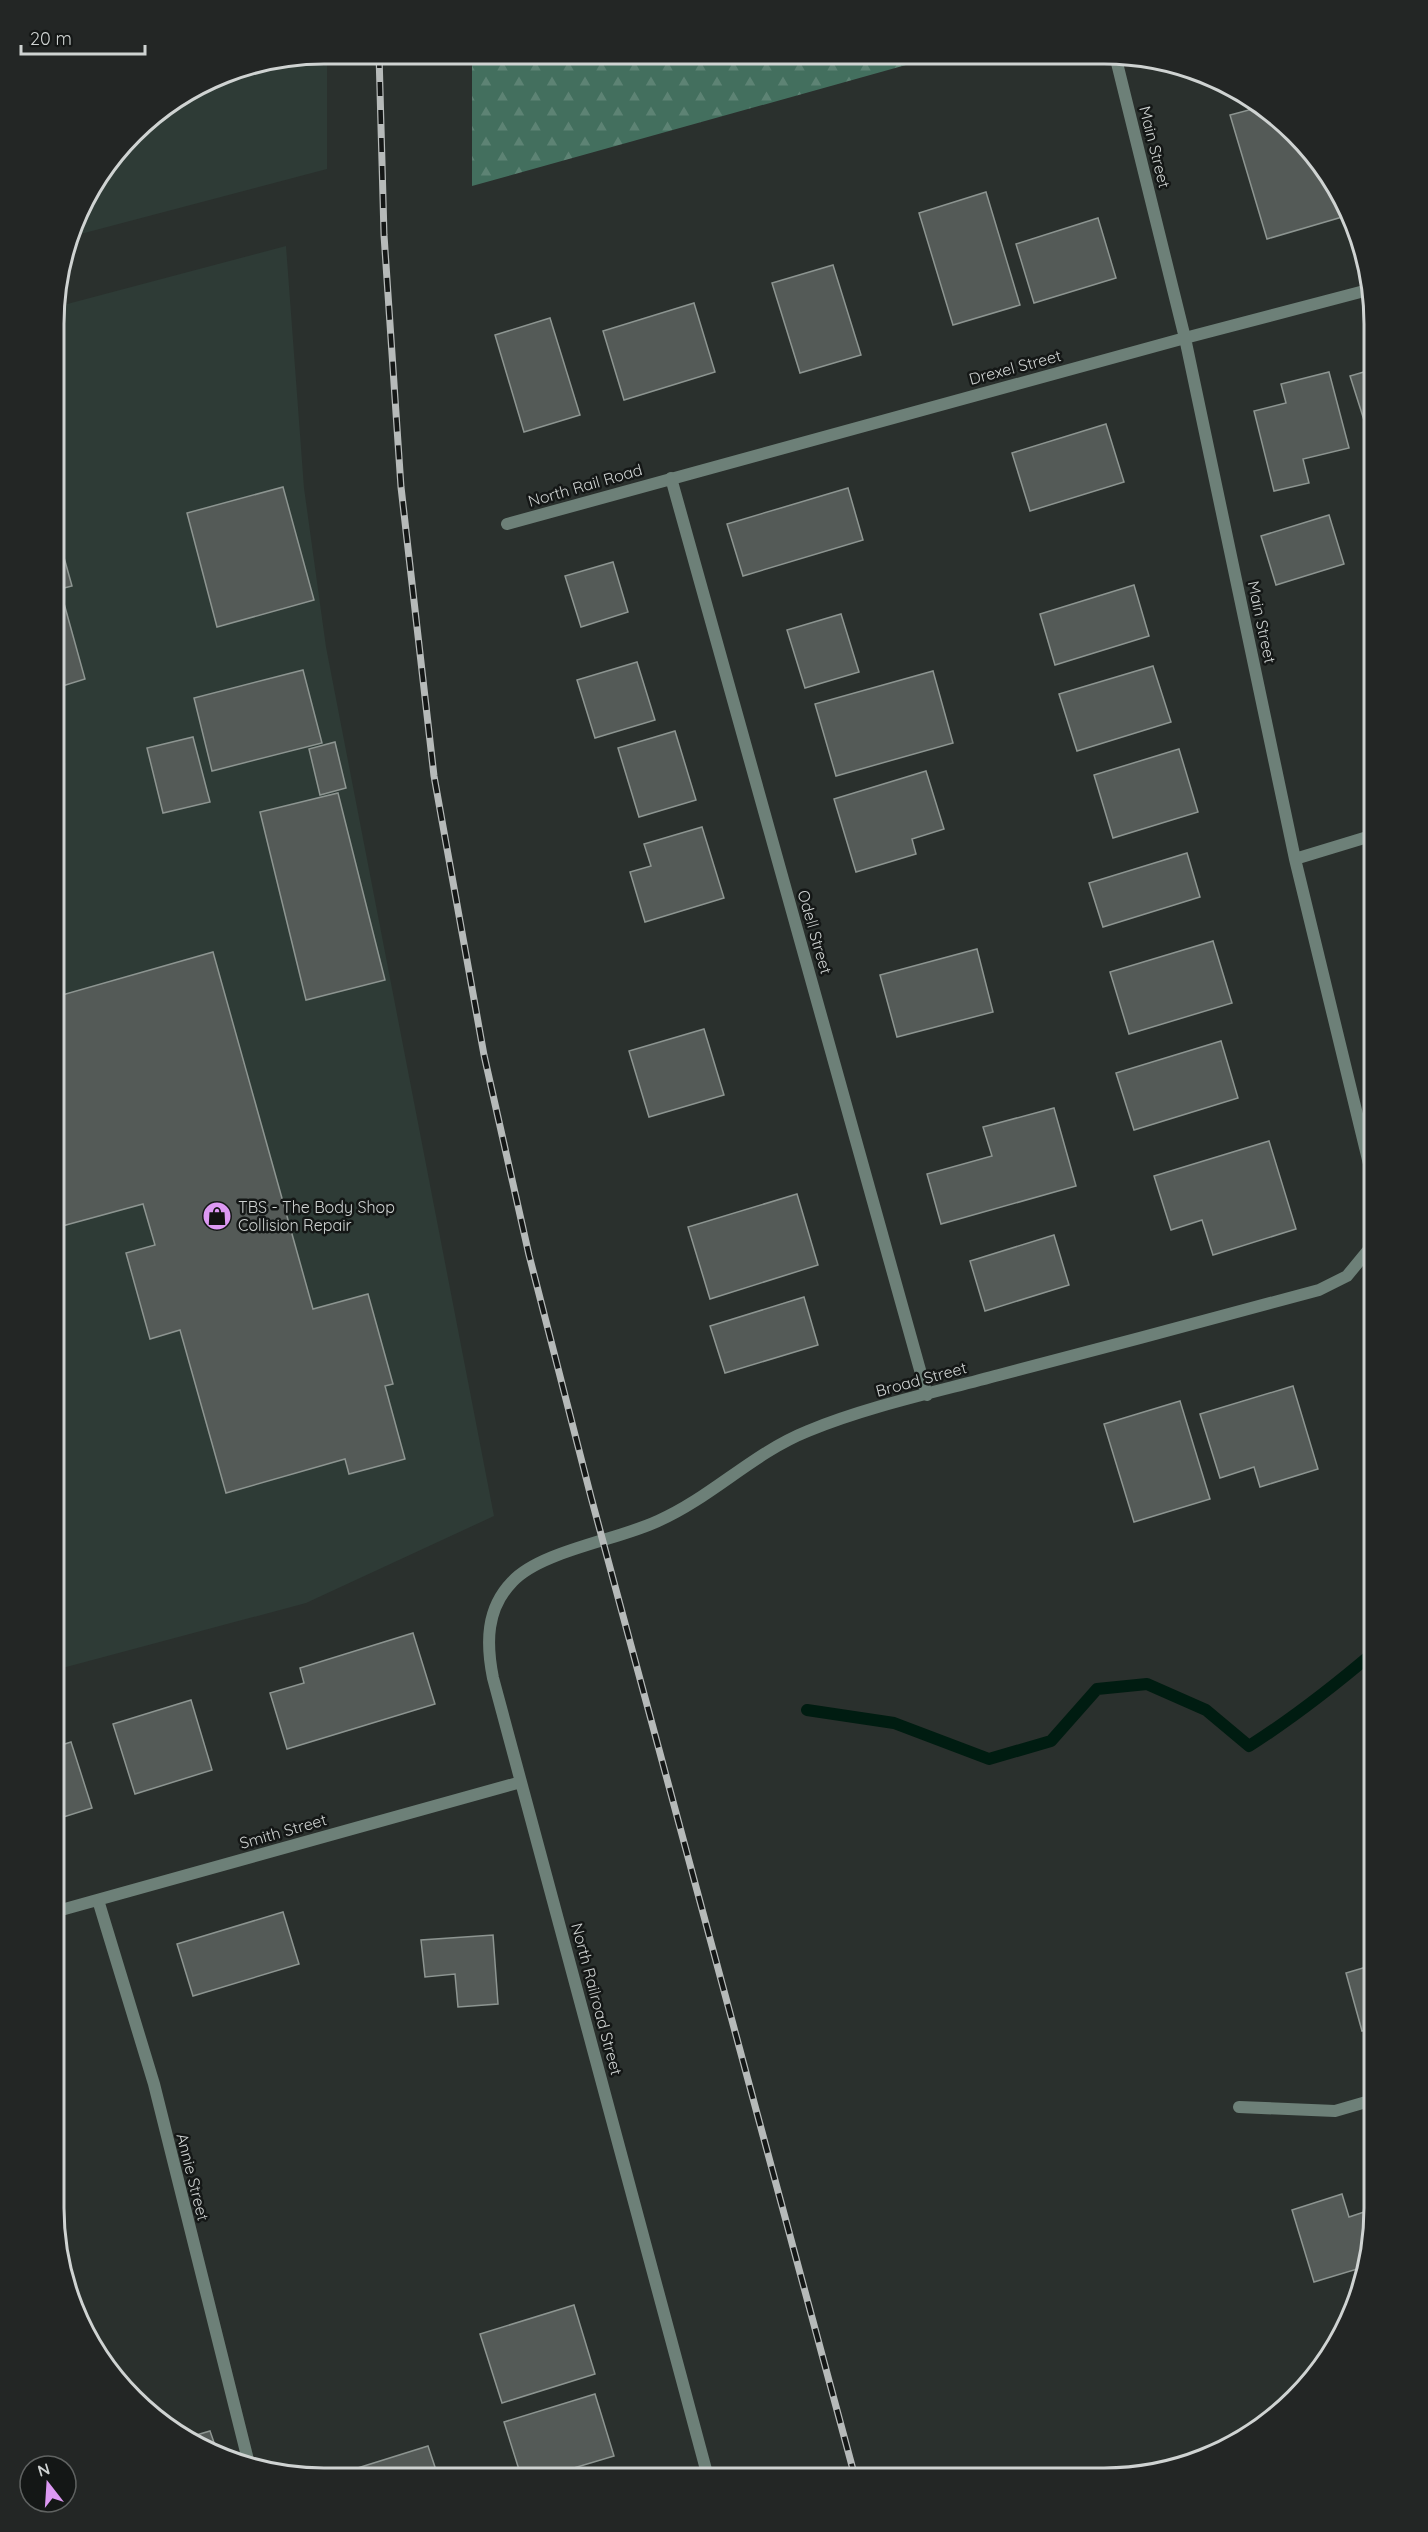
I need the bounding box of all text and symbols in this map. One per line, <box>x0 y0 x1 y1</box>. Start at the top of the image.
scale bar <box>21 18 146 56</box>
text: 20 m <box>30 27 72 50</box>
street label: Main Street <box>1135 104 1175 190</box>
street label: Drexel Street <box>967 345 1063 389</box>
street label: North Rail Road <box>526 459 644 511</box>
street label: Main Street <box>1244 579 1280 665</box>
street label: Odell Street <box>793 888 837 976</box>
place label: TBS - The Body Shop Collision Repair <box>238 1197 395 1235</box>
shop icon: TBS - The Body Shop Collision Repair <box>201 1200 233 1232</box>
street label: Broad Street <box>873 1357 969 1401</box>
street label: Smith Street <box>237 1809 329 1853</box>
street label: North Railroad Street <box>567 1921 627 2077</box>
street label: Annie Street <box>172 2131 214 2223</box>
north arrow <box>18 2454 78 2514</box>
text: N <box>35 2458 52 2481</box>

